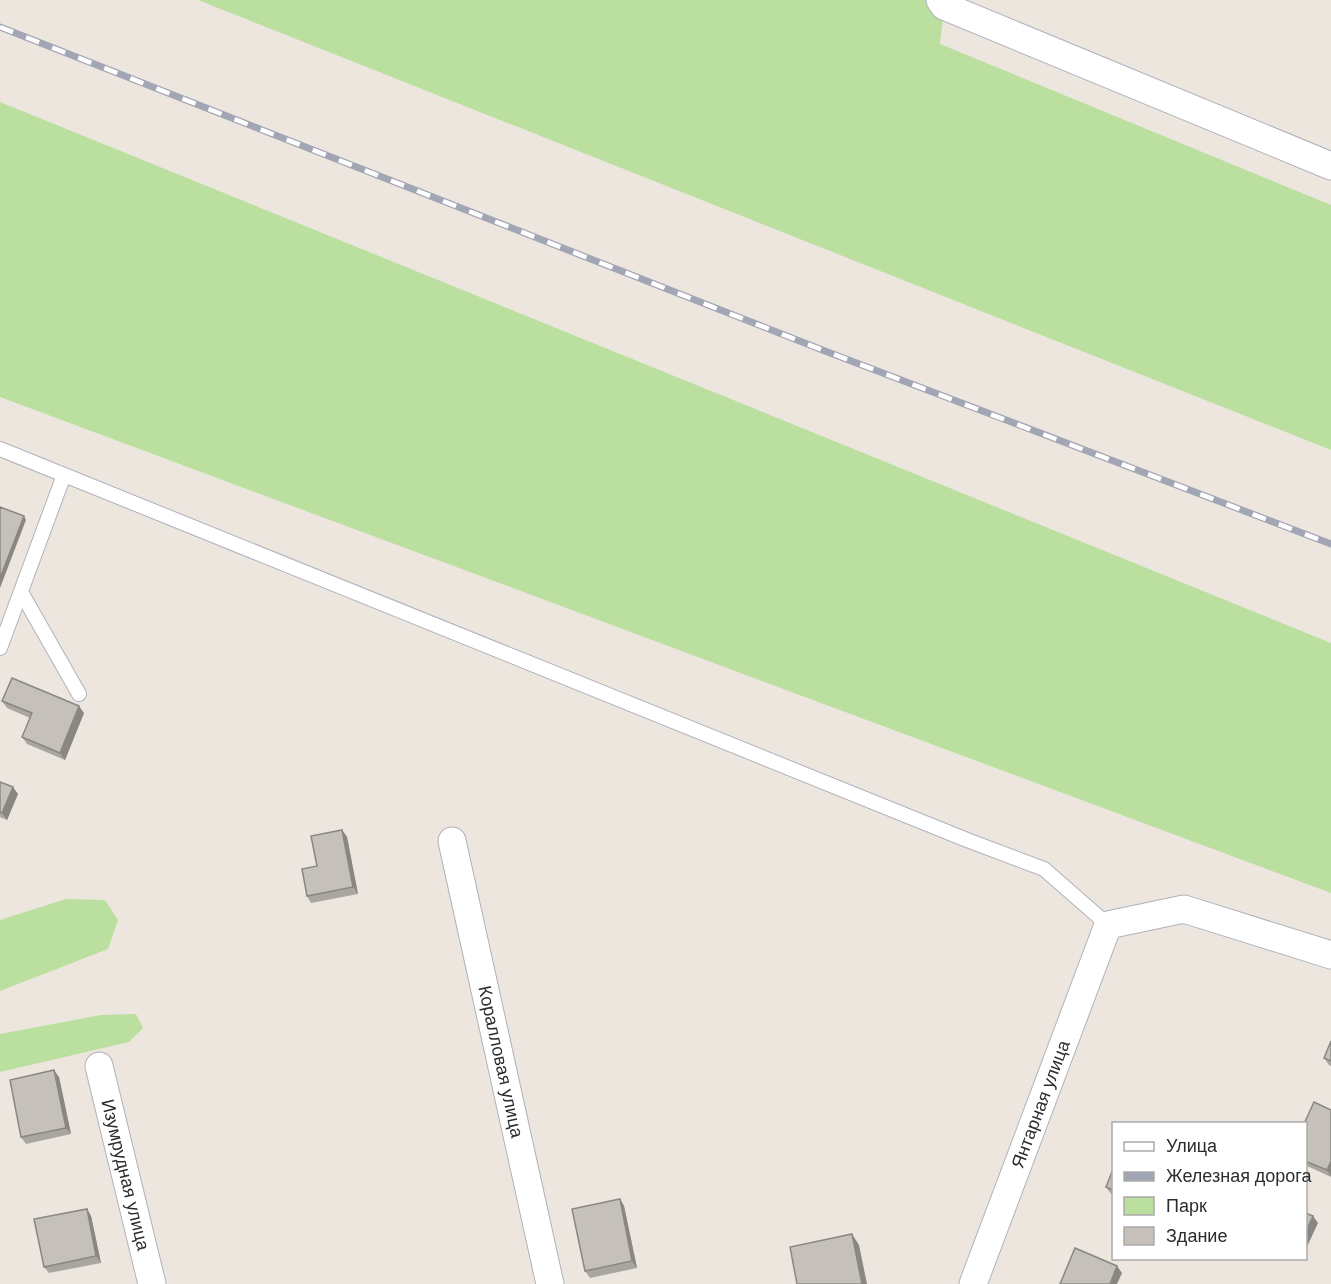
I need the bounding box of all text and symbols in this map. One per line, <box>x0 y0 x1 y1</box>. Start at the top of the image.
street label: Коралловая улица <box>472 983 530 1141</box>
street label: Янтарная улица <box>1006 1036 1076 1172</box>
street label: Изумрудная улица <box>95 1097 156 1254</box>
legend <box>1112 1122 1307 1260</box>
text: Улица <box>1166 1134 1218 1158</box>
text: Железная дорога <box>1166 1164 1312 1188</box>
text: Парк <box>1166 1194 1207 1218</box>
text: Здание <box>1166 1224 1227 1248</box>

